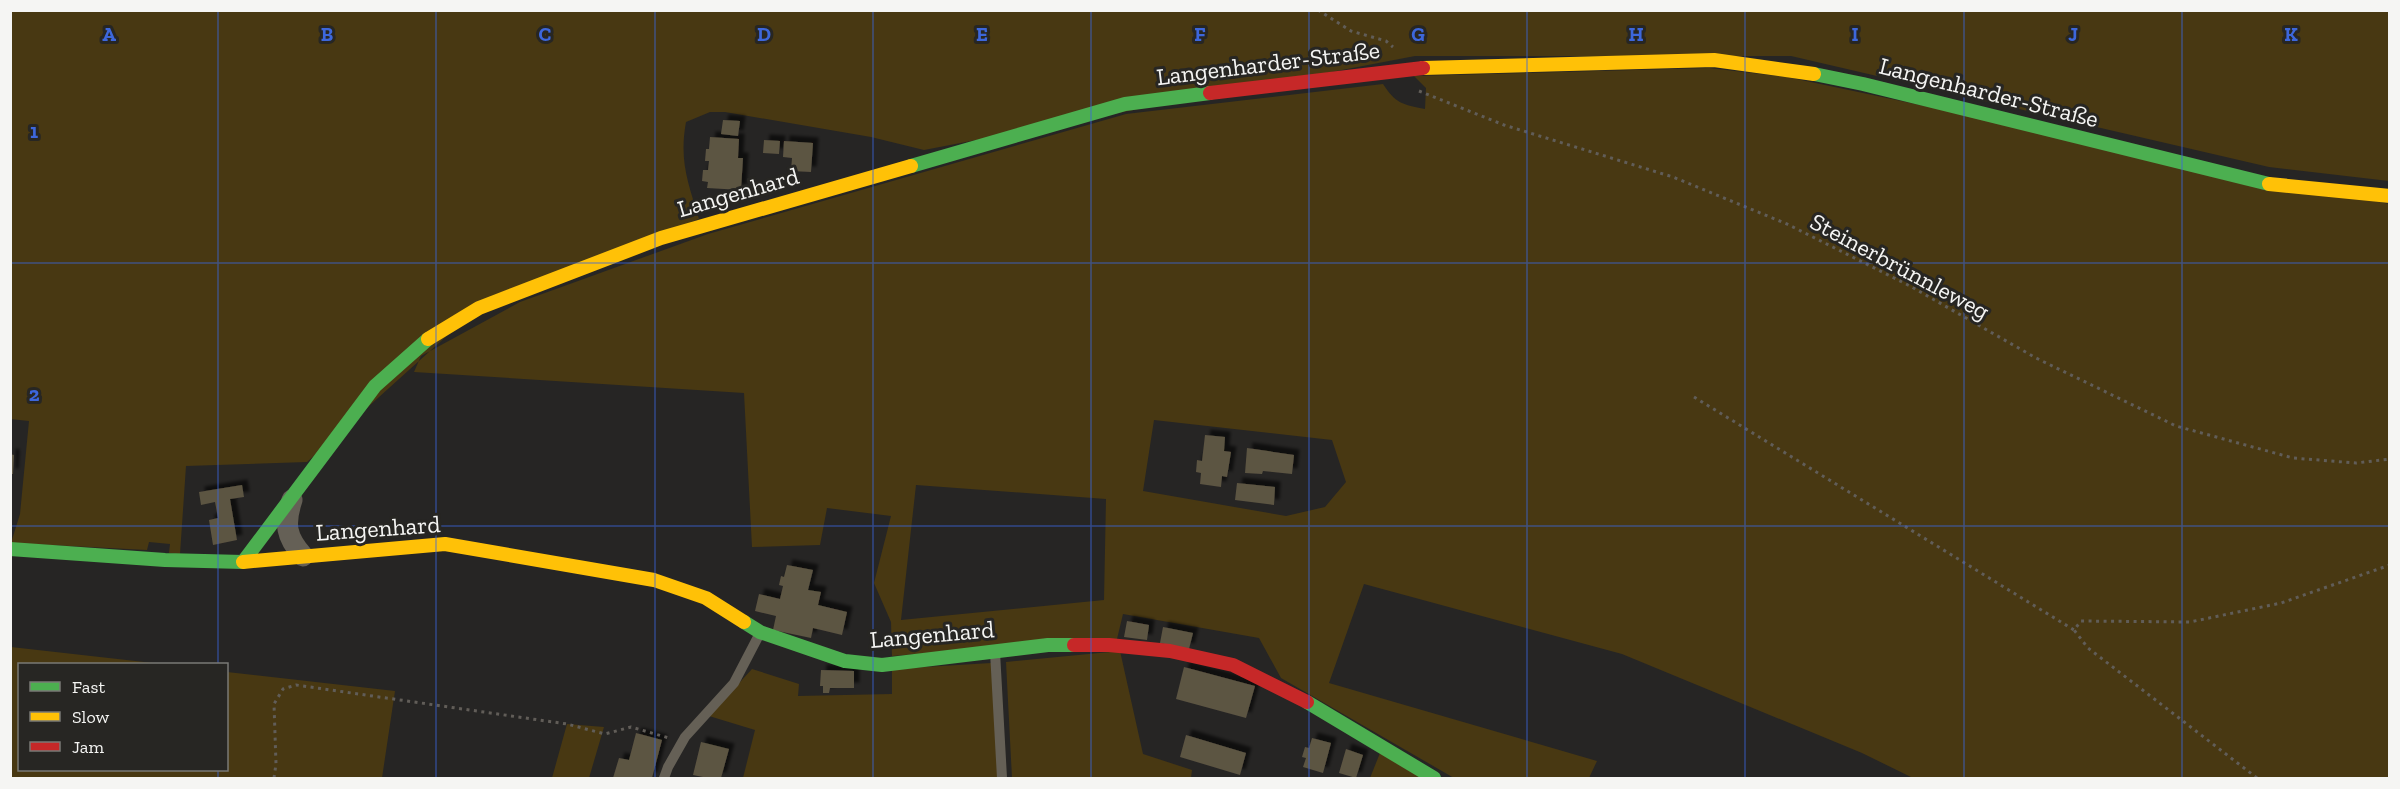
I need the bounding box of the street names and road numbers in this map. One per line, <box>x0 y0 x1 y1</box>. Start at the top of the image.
street label: Langenharder-Straße <box>1155 35 1381 91</box>
street label: Langenharder-Straße <box>1876 51 2102 133</box>
street label: Langenhard <box>674 161 802 223</box>
street label: Steinerbrünnleweg <box>1805 207 1995 325</box>
street label: Langenhard <box>315 509 441 547</box>
street label: Langenhard <box>869 614 995 654</box>

